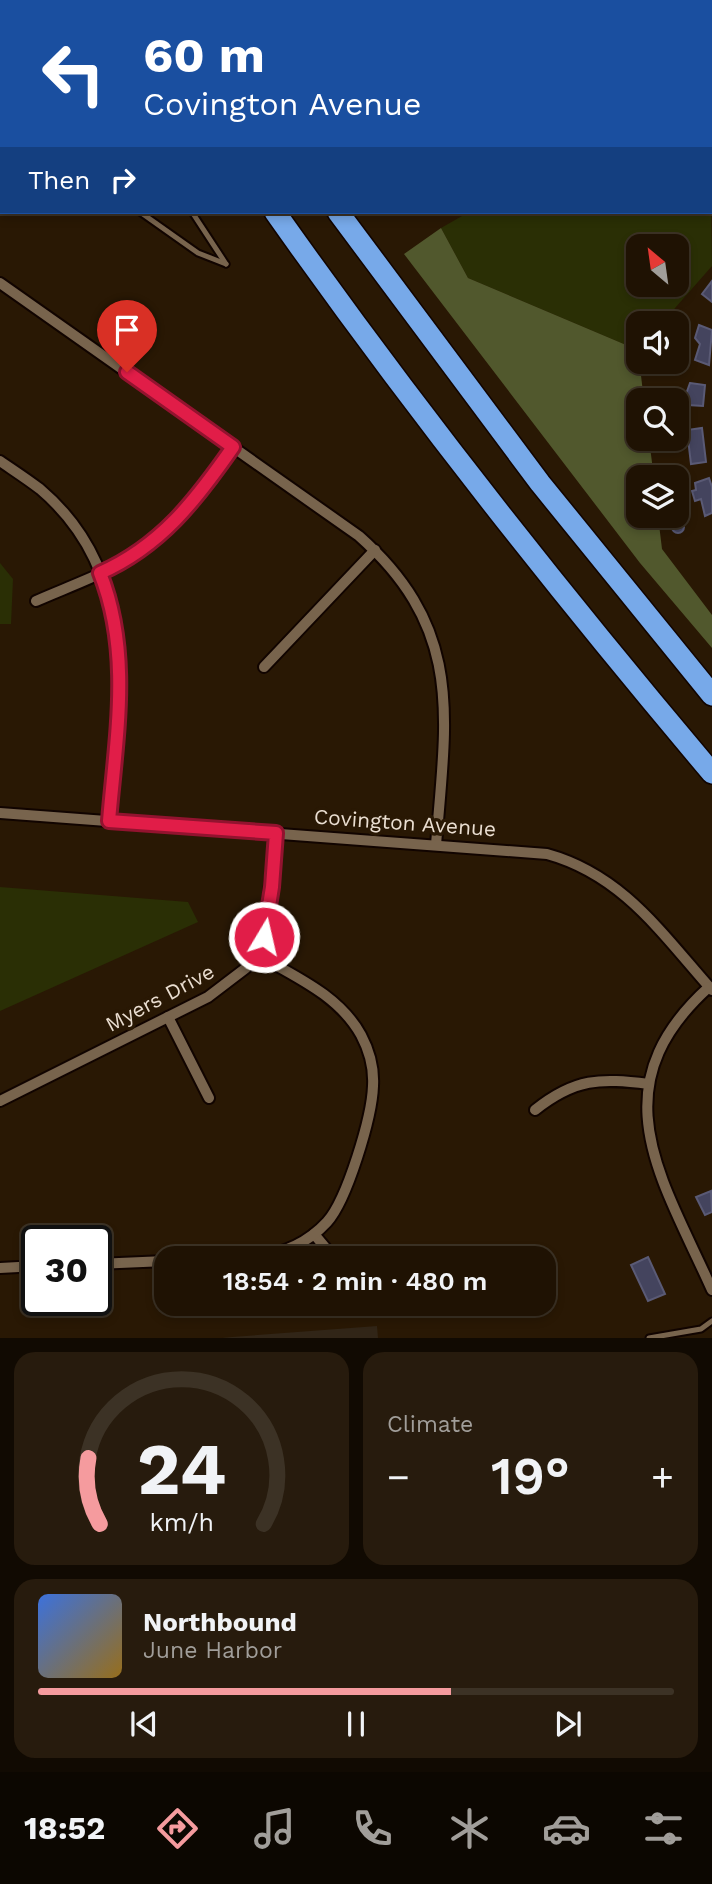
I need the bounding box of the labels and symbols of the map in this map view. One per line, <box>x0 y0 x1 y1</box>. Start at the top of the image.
north arrow <box>626 234 690 298</box>
pin <box>97 300 157 372</box>
street label: Covington Avenue <box>313 804 497 841</box>
position arrow <box>227 900 301 974</box>
street label: Myers Drive <box>101 958 218 1037</box>
speed limit sign: 30 <box>21 1225 112 1316</box>

